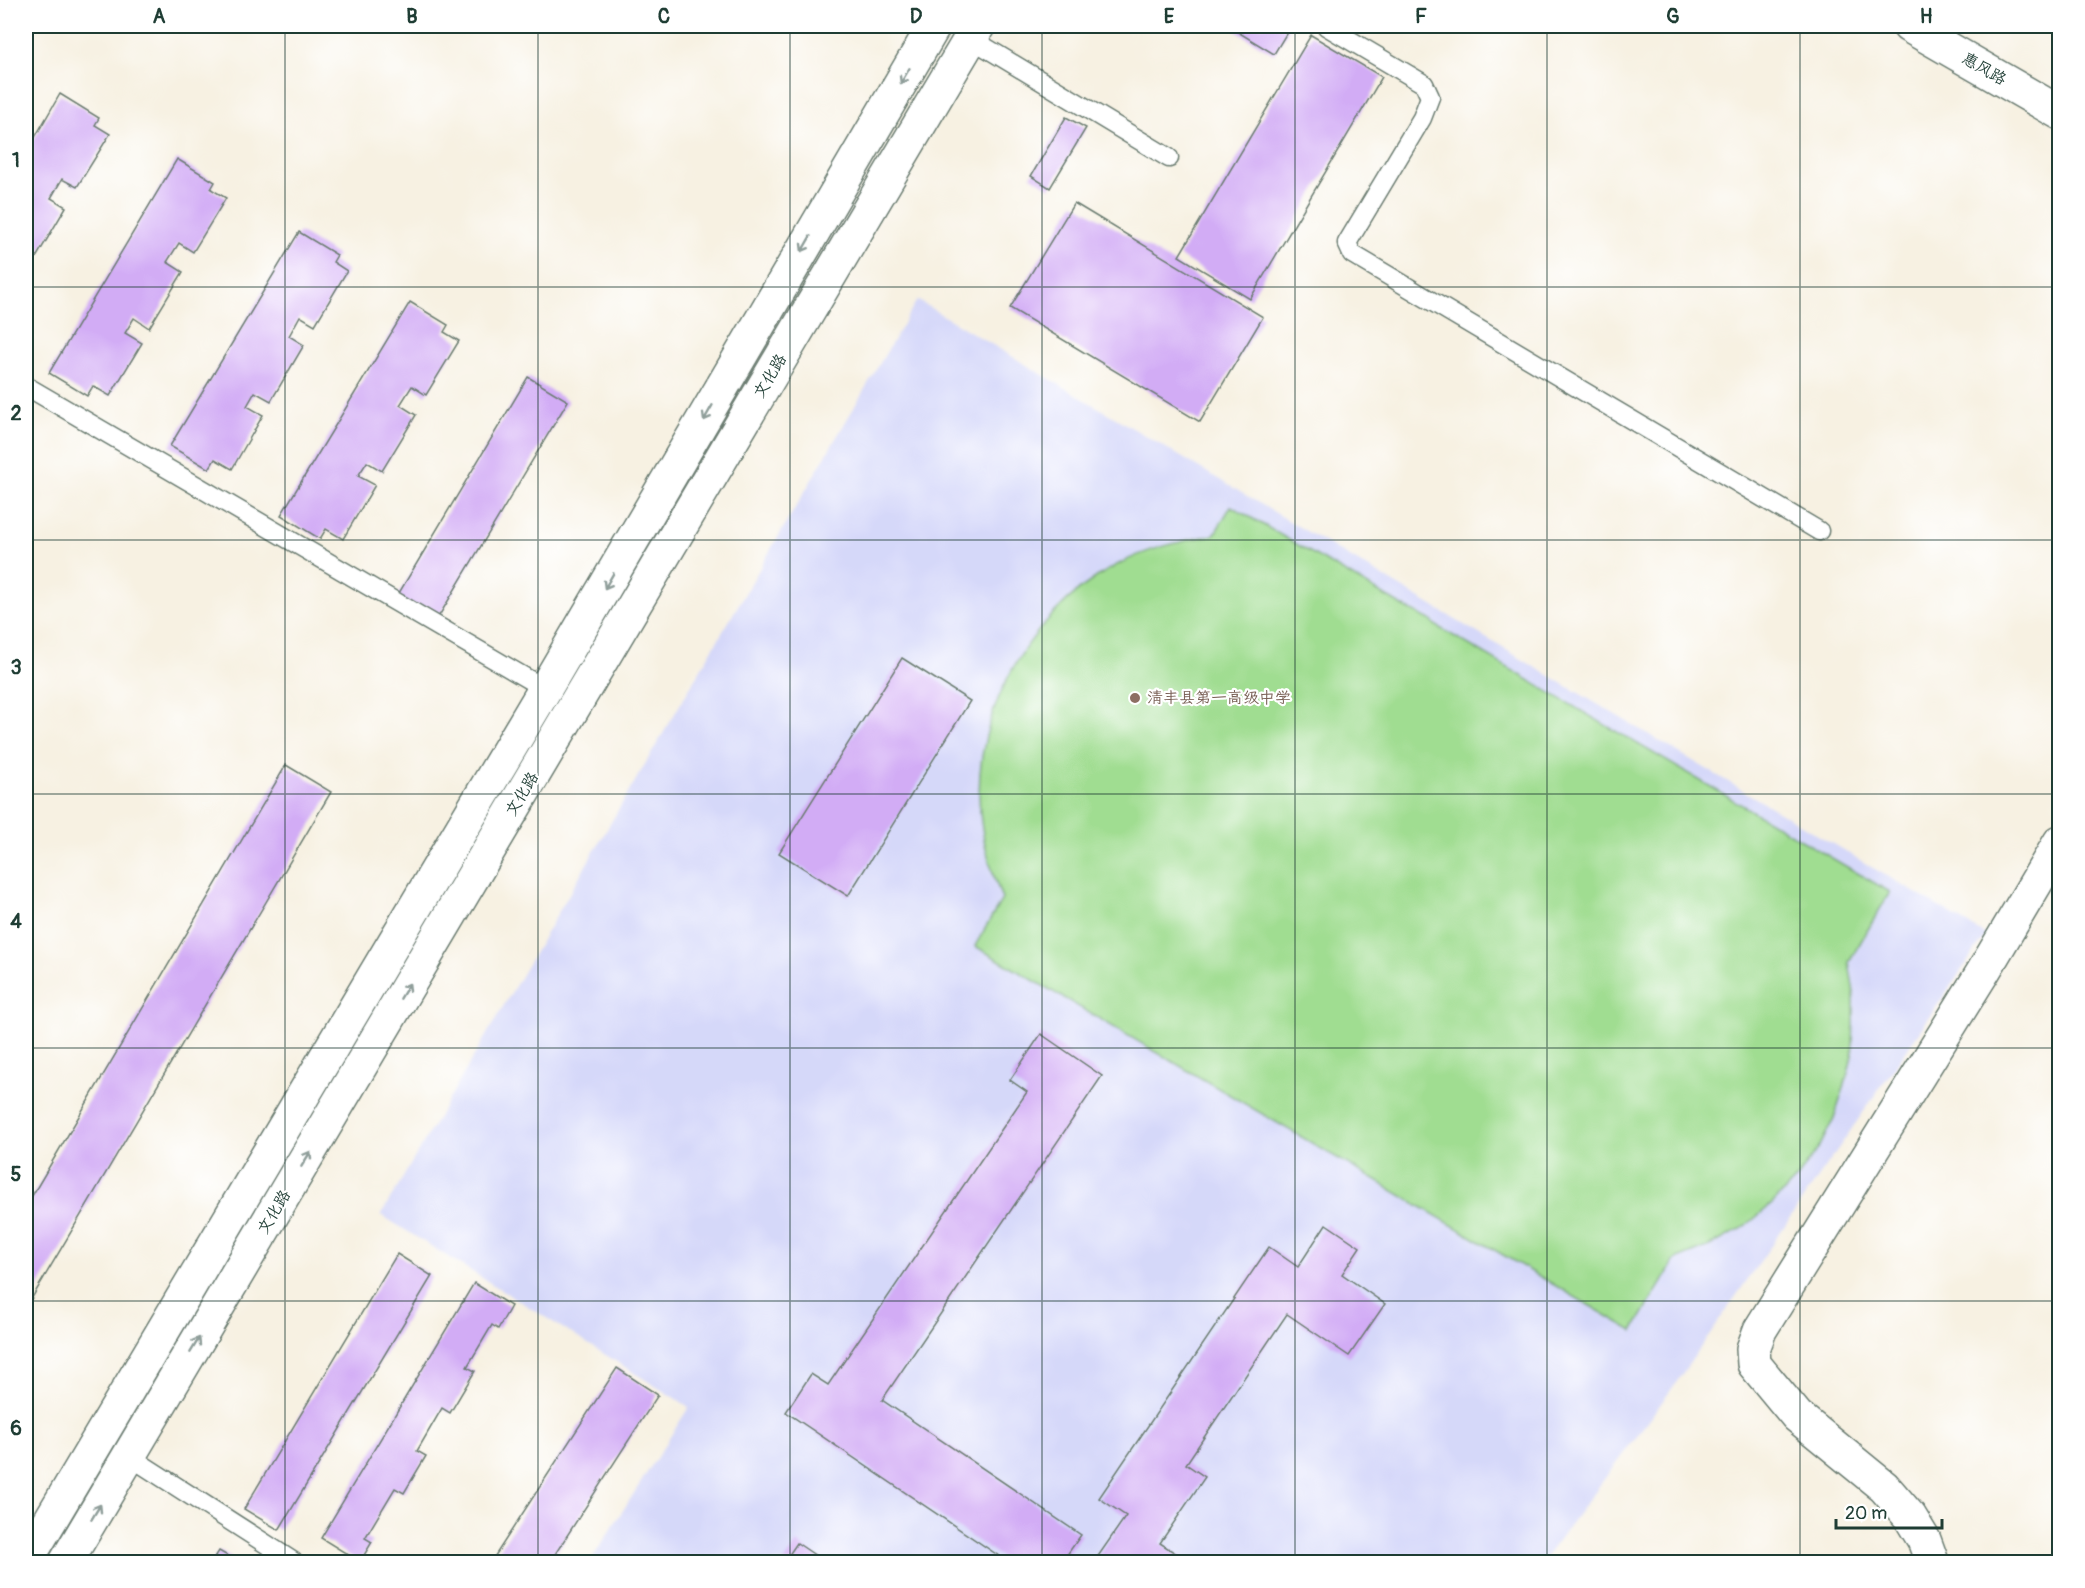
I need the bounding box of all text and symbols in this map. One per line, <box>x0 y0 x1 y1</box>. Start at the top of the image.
text: A <box>153 4 166 29</box>
text: B <box>406 4 418 29</box>
text: C <box>658 4 670 29</box>
text: D <box>910 4 923 29</box>
text: E <box>1164 4 1175 29</box>
text: F <box>1415 4 1427 29</box>
text: G <box>1666 4 1680 29</box>
text: H <box>1920 4 1933 29</box>
street label: 惠风路 <box>1958 48 2010 90</box>
one-way arrow <box>898 67 910 84</box>
text: 1 <box>12 148 20 173</box>
one-way arrow <box>800 235 812 252</box>
street label: 文化路 <box>749 350 791 402</box>
text: 2 <box>10 401 22 426</box>
one-way arrow <box>701 404 713 421</box>
one-way arrow <box>603 572 615 589</box>
text: 3 <box>10 655 22 680</box>
place label: 清丰县第一高级中学 <box>1147 688 1291 708</box>
marker: 清丰县第一高级中学 <box>1128 691 1142 705</box>
street label: 文化路 <box>501 768 543 820</box>
text: 4 <box>10 909 22 934</box>
one-way arrow <box>399 983 411 1000</box>
one-way arrow <box>300 1151 312 1168</box>
text: 5 <box>11 1162 22 1187</box>
street label: 文化路 <box>253 1186 295 1238</box>
one-way arrow <box>190 1337 202 1354</box>
text: 6 <box>10 1416 22 1441</box>
scale bar <box>1836 1492 1942 1530</box>
text: 20 m <box>1845 1502 1887 1525</box>
one-way arrow <box>90 1504 102 1521</box>

